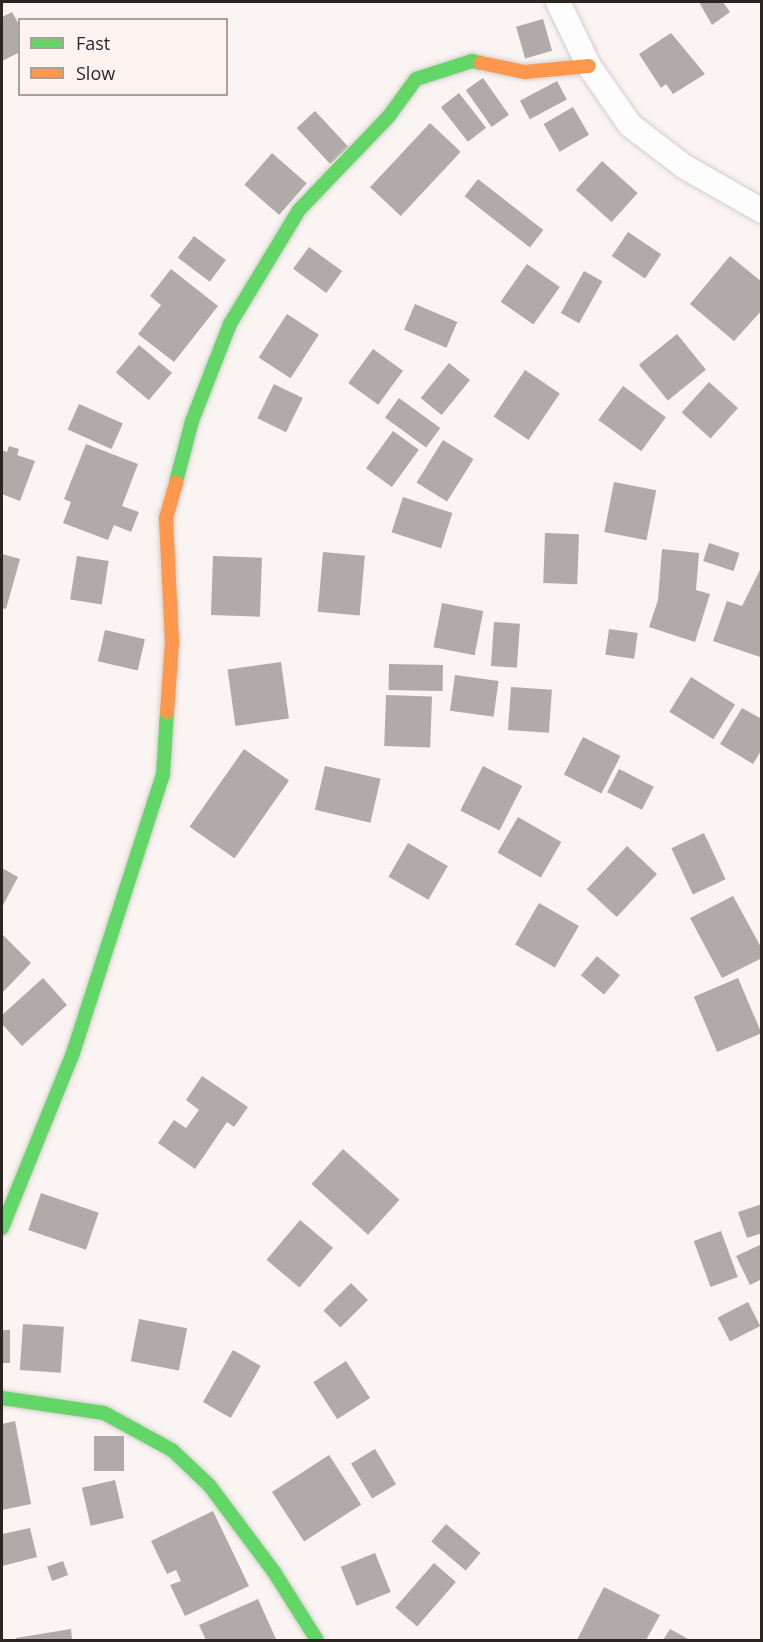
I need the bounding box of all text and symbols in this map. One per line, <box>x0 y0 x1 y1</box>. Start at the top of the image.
legend <box>18 18 228 96</box>
text: Fast <box>76 31 110 55</box>
text: Slow <box>76 61 115 85</box>

